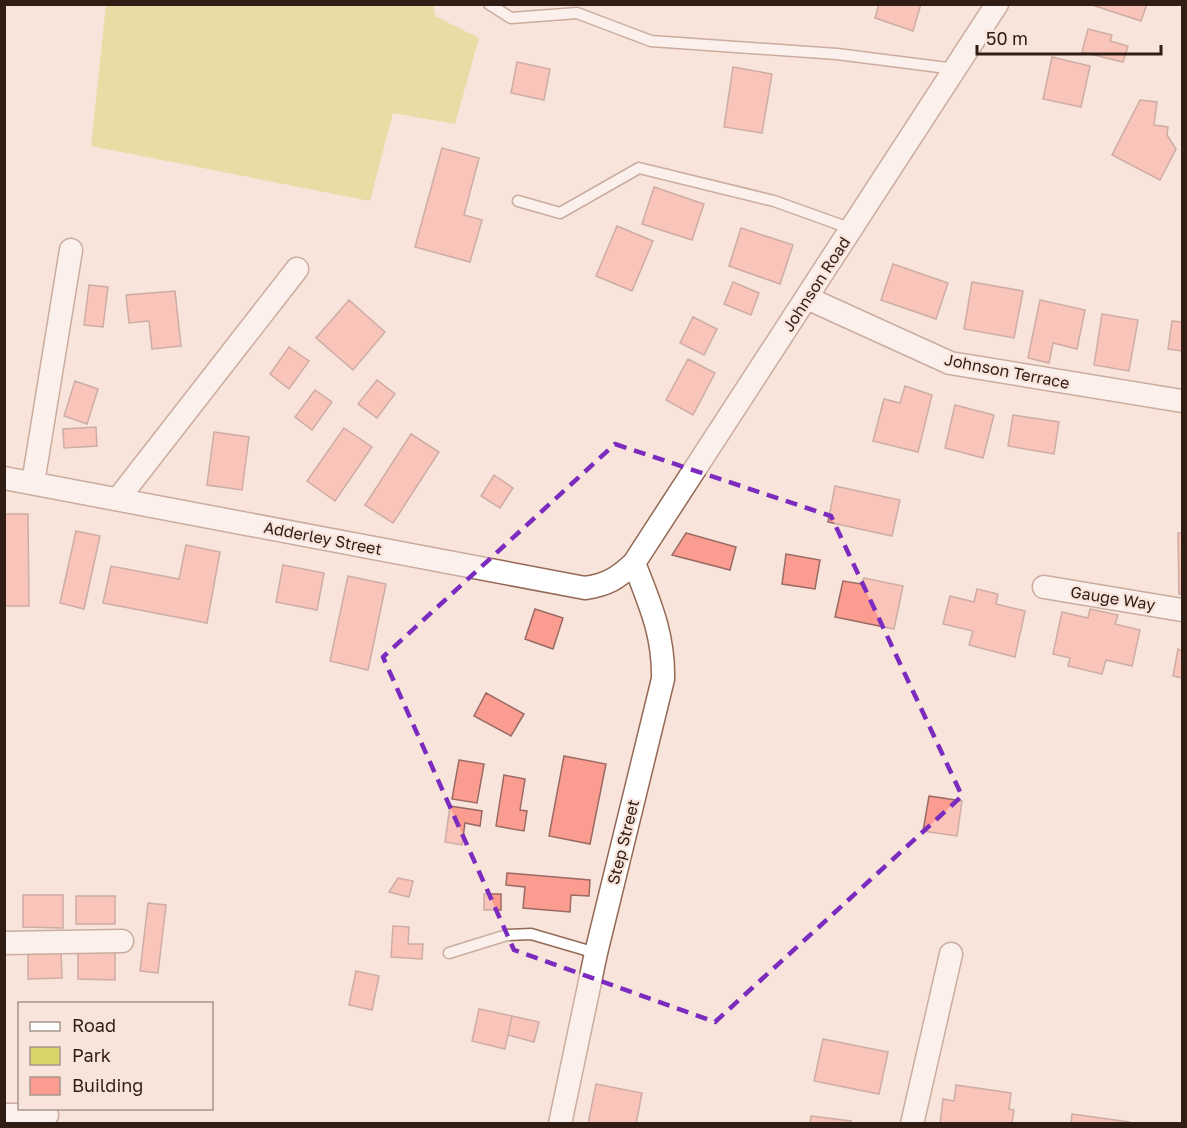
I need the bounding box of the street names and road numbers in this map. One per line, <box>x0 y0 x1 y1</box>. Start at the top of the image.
street label: Johnson Road <box>778 233 854 335</box>
street label: Johnson Terrace <box>943 349 1071 393</box>
street label: Adderley Street <box>262 517 384 559</box>
street label: Gauge Way <box>1069 581 1157 615</box>
street label: Step Street <box>603 797 643 887</box>

